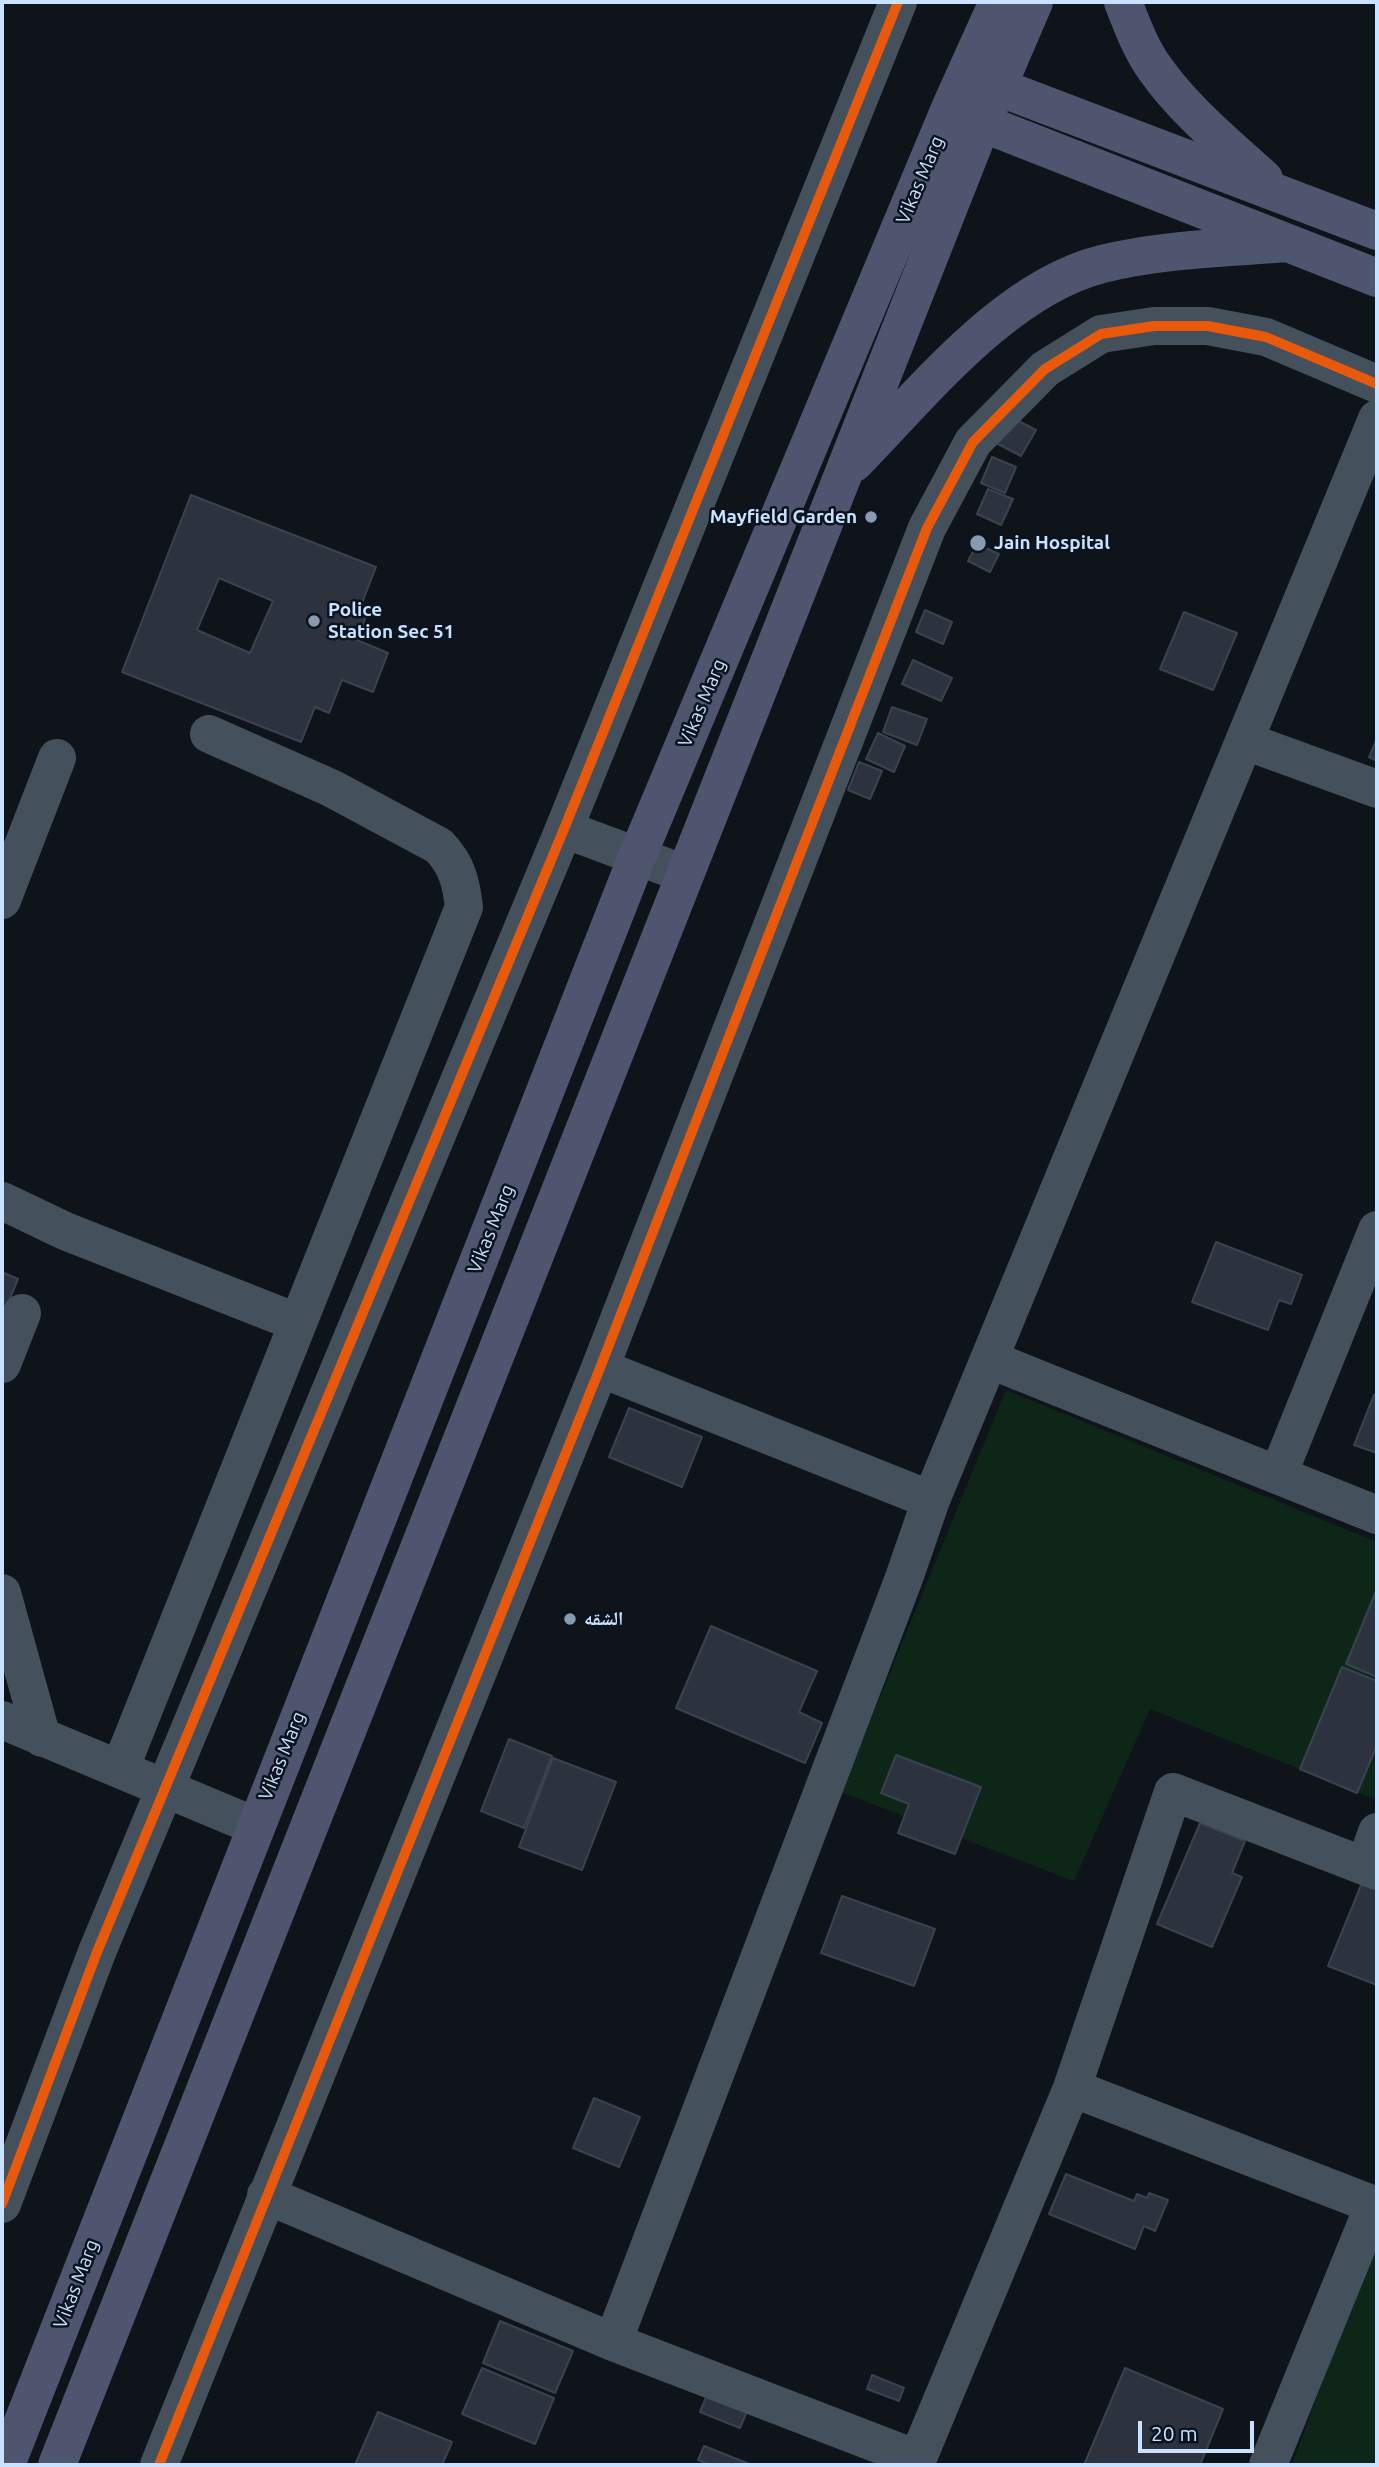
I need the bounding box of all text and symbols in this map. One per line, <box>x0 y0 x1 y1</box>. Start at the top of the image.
street label: Vikas Marg <box>891 132 949 228</box>
place label: Mayfield Garden <box>710 506 857 528</box>
marker: Mayfield Garden <box>863 509 879 525</box>
place label: Jain Hospital <box>994 532 1110 554</box>
marker: Jain Hospital <box>968 533 988 553</box>
place label: Police Station Sec 51 <box>328 599 455 643</box>
marker: Police Station Sec 51 <box>306 613 322 629</box>
street label: Vikas Marg <box>673 655 731 751</box>
street label: Vikas Marg <box>463 1181 519 1277</box>
place label: الشقه <box>584 1608 623 1630</box>
marker: الشقه <box>562 1611 578 1627</box>
street label: Vikas Marg <box>254 1708 310 1804</box>
street label: Vikas Marg <box>49 2236 103 2332</box>
scale bar <box>1141 2408 1256 2452</box>
text: 20 m <box>1151 2421 1198 2445</box>

